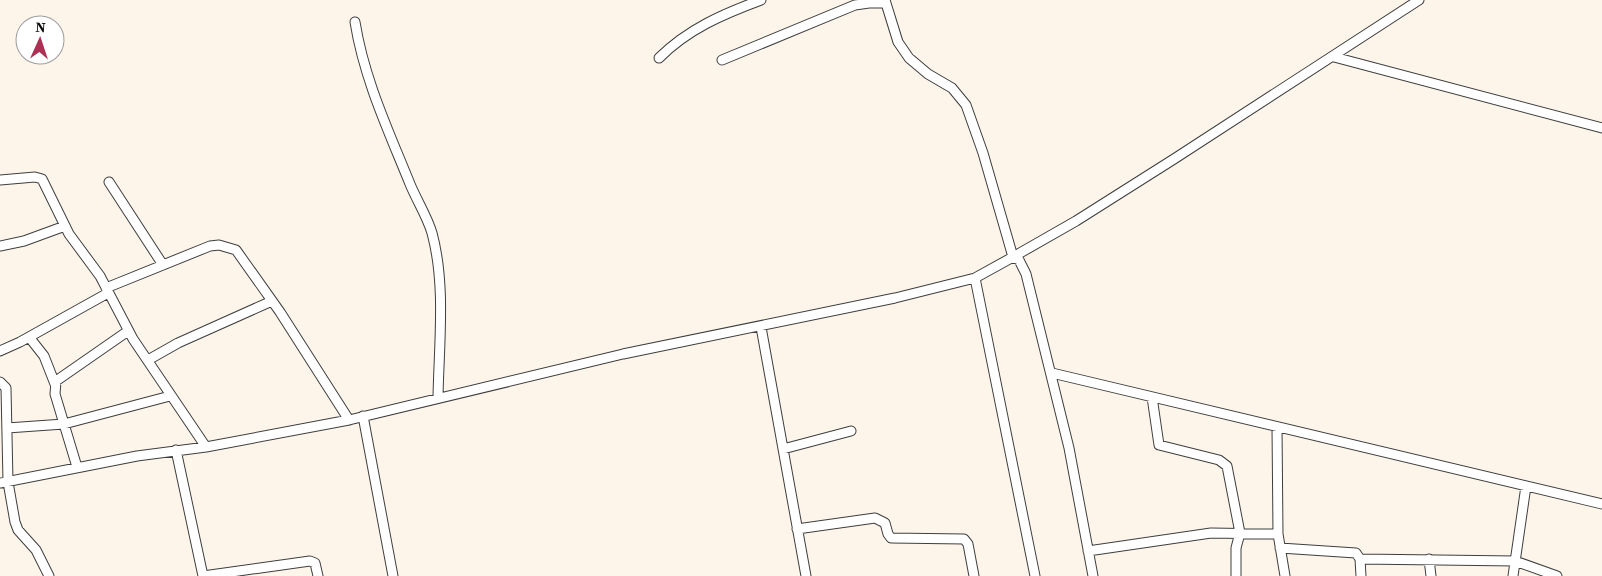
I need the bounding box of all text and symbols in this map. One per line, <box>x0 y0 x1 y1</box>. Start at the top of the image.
north arrow <box>15 15 65 65</box>
text: N <box>35 17 46 37</box>

